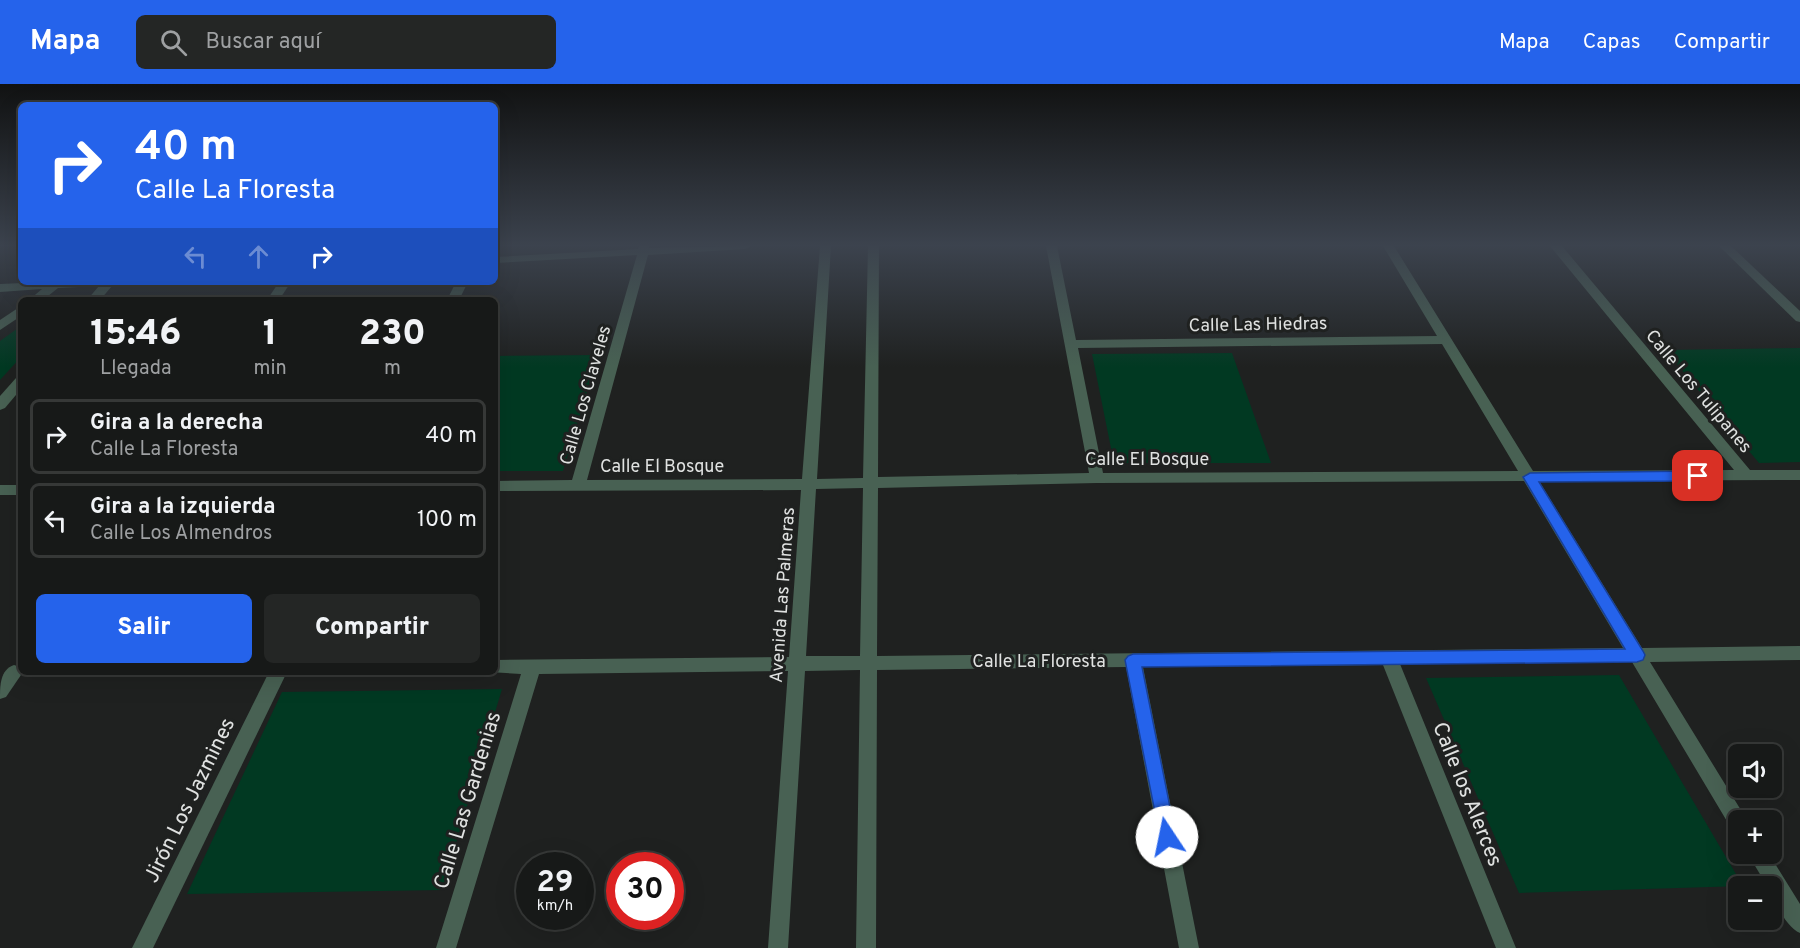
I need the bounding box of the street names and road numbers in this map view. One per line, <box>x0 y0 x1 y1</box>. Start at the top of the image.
street label: Calle Las Hiedras <box>1189 313 1327 338</box>
street label: Calle Los Claveles <box>555 323 617 468</box>
street label: Calle Los Tulipanes <box>1640 326 1756 458</box>
street label: Calle El Bosque <box>1085 449 1209 472</box>
street label: Calle El Bosque <box>600 456 724 479</box>
street label: Avenida Las Palmeras <box>766 506 801 684</box>
street label: Calle La Floresta <box>972 651 1106 674</box>
street label: Calle Las Gardenias <box>429 708 508 892</box>
street label: Jirón Los Jazmines <box>139 714 242 888</box>
street label: Calle los Alerces <box>1425 718 1508 871</box>

